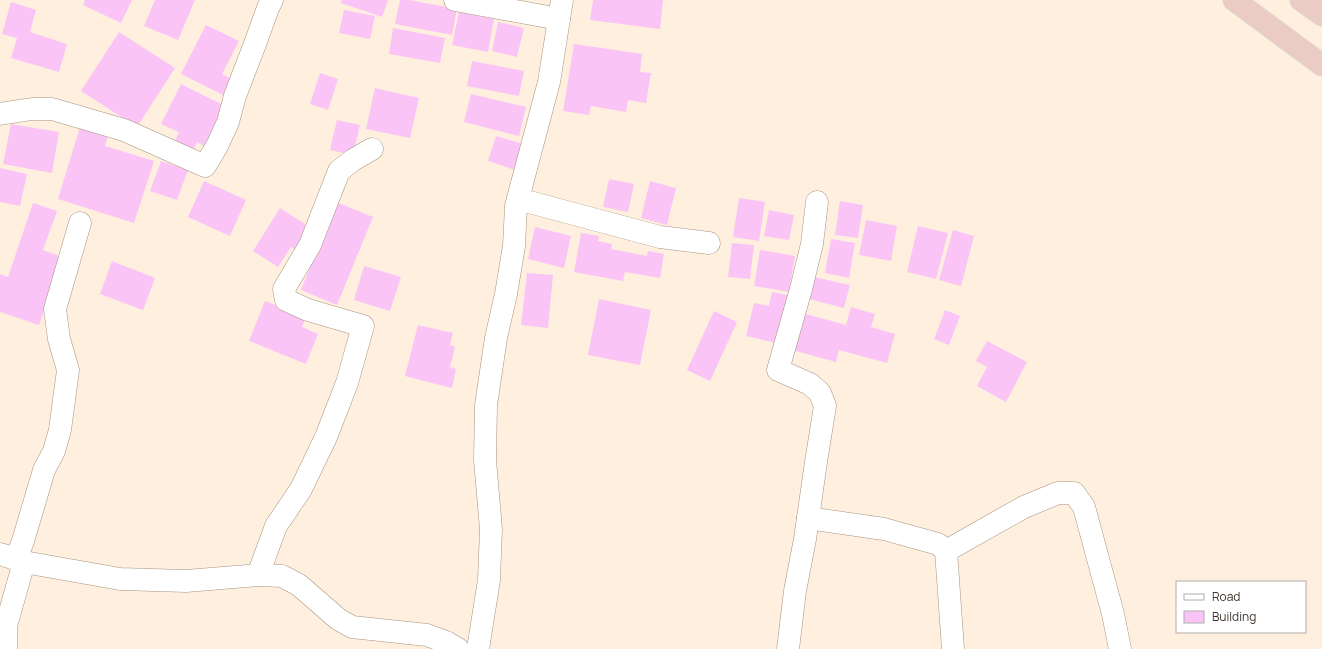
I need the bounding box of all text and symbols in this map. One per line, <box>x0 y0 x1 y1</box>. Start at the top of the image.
legend <box>1176 581 1306 633</box>
text: Road <box>1212 588 1240 605</box>
text: Building <box>1212 608 1256 625</box>

